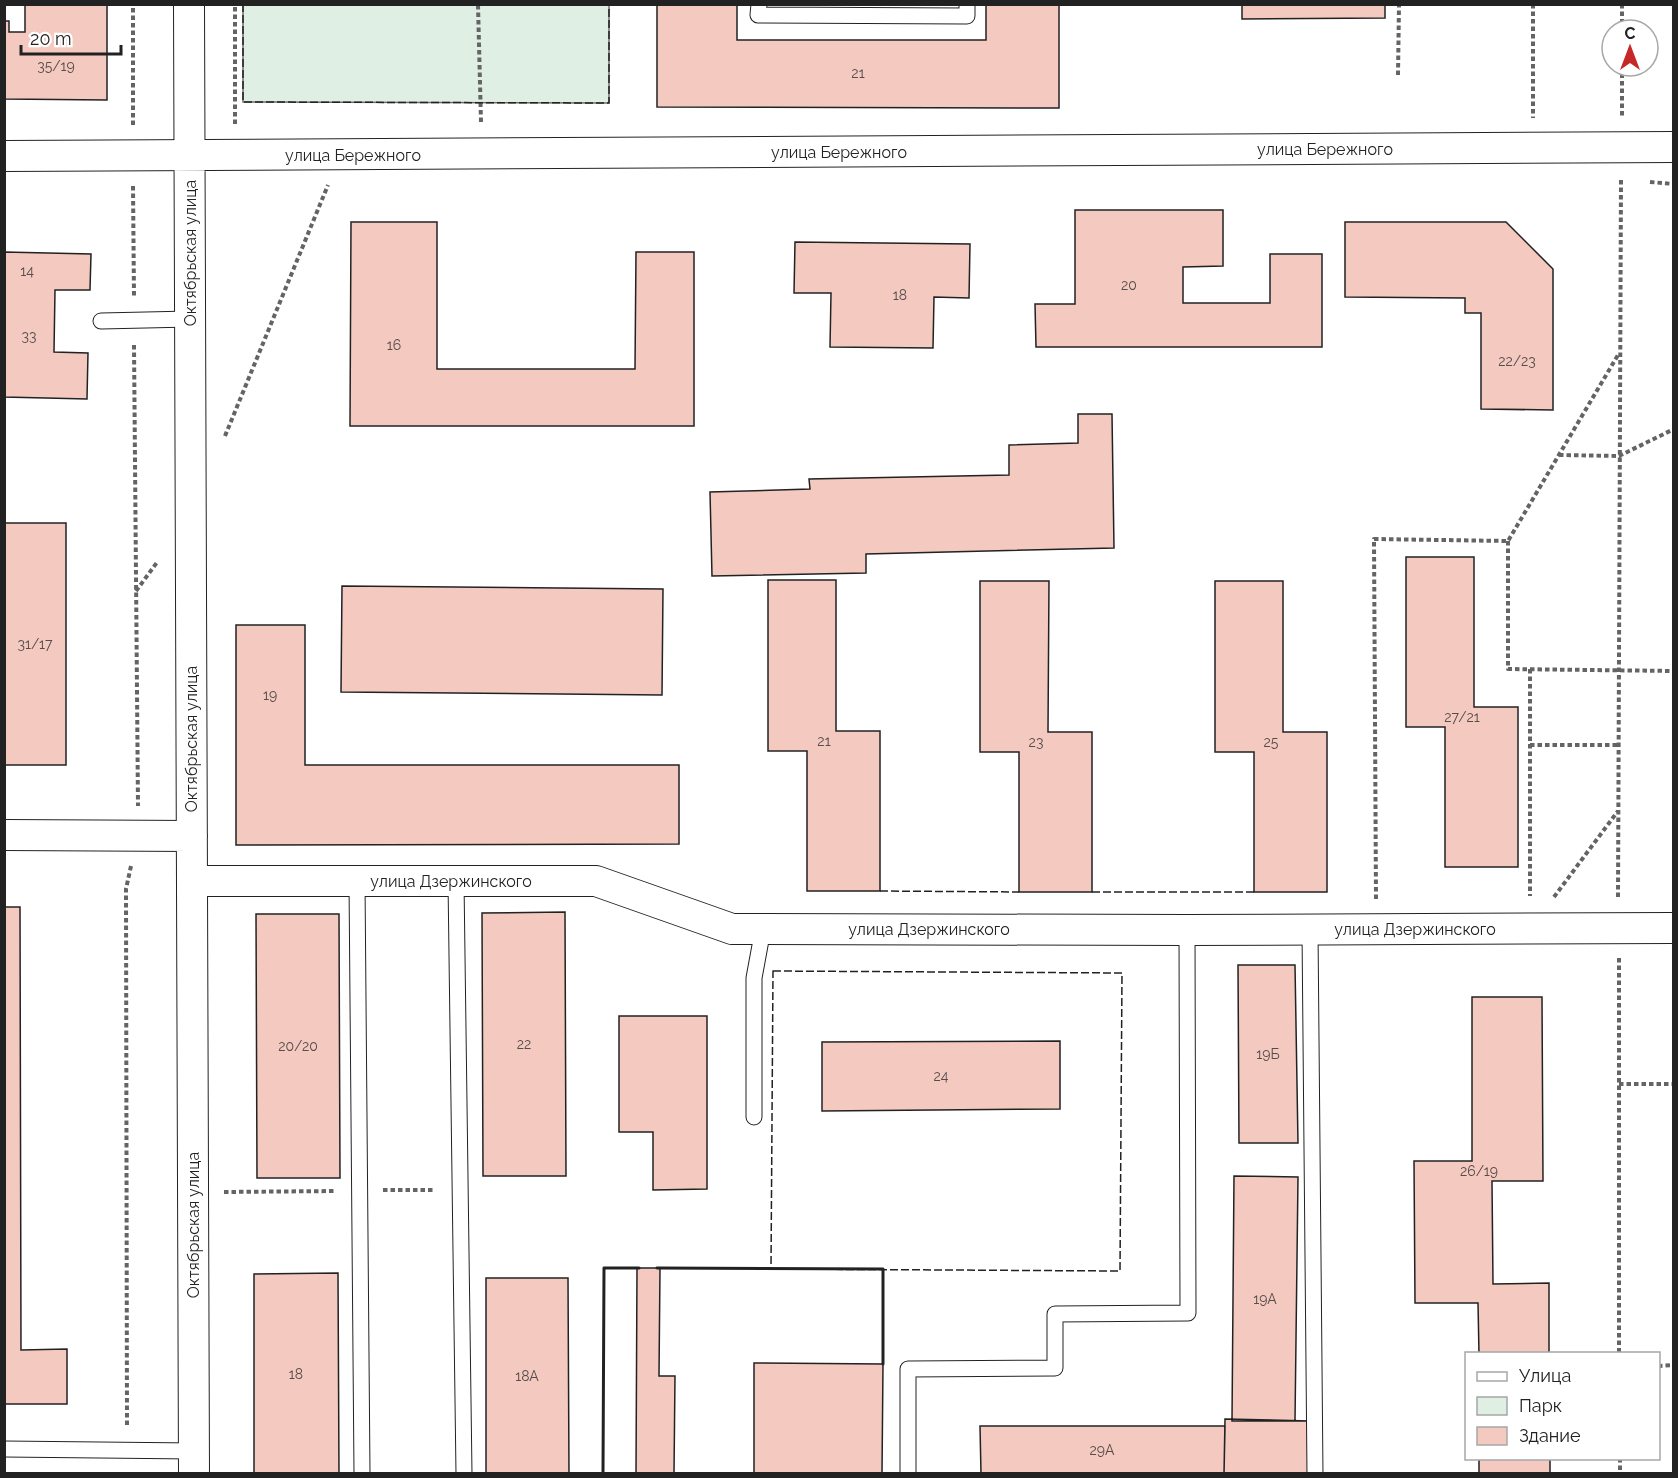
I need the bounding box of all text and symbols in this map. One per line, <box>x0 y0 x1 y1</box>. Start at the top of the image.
scale bar <box>21 18 122 56</box>
north arrow <box>1600 18 1660 78</box>
text: С <box>1625 24 1636 43</box>
text: 20 m <box>30 28 72 49</box>
house number: 35/19 <box>37 58 75 74</box>
house number: 21 <box>851 65 865 81</box>
street label: улица Бережного <box>1257 140 1393 159</box>
street label: улица Бережного <box>771 143 907 162</box>
street label: улица Бережного <box>285 146 421 165</box>
street label: Октябрьская улица <box>181 180 200 326</box>
house number: 14 <box>20 263 34 279</box>
house number: 20 <box>1121 277 1137 293</box>
house number: 18 <box>893 287 907 303</box>
house number: 33 <box>22 328 36 344</box>
house number: 16 <box>387 337 401 353</box>
house number: 22/23 <box>1498 353 1536 369</box>
house number: 31/17 <box>17 636 53 652</box>
street label: Октябрьская улица <box>182 666 201 812</box>
house number: 19 <box>263 687 277 703</box>
house number: 27/21 <box>1444 709 1480 725</box>
house number: 21 <box>817 733 831 749</box>
house number: 23 <box>1029 734 1043 750</box>
house number: 25 <box>1264 734 1279 750</box>
street label: улица Дзержинского <box>370 872 532 891</box>
street label: улица Дзержинского <box>848 920 1010 939</box>
street label: улица Дзержинского <box>1334 920 1496 939</box>
house number: 22 <box>517 1036 531 1052</box>
house number: 20/20 <box>278 1038 318 1054</box>
house number: 19Б <box>1256 1046 1280 1062</box>
house number: 24 <box>934 1068 949 1084</box>
street label: Октябрьская улица <box>184 1152 203 1298</box>
house number: 26/19 <box>1460 1163 1498 1179</box>
house number: 19А <box>1253 1291 1277 1307</box>
legend <box>1465 1352 1660 1460</box>
text: Улица <box>1519 1365 1571 1386</box>
house number: 18 <box>289 1366 303 1382</box>
house number: 18А <box>515 1368 539 1384</box>
text: Парк <box>1519 1395 1562 1416</box>
text: Здание <box>1519 1425 1581 1446</box>
house number: 29А <box>1090 1442 1115 1458</box>

